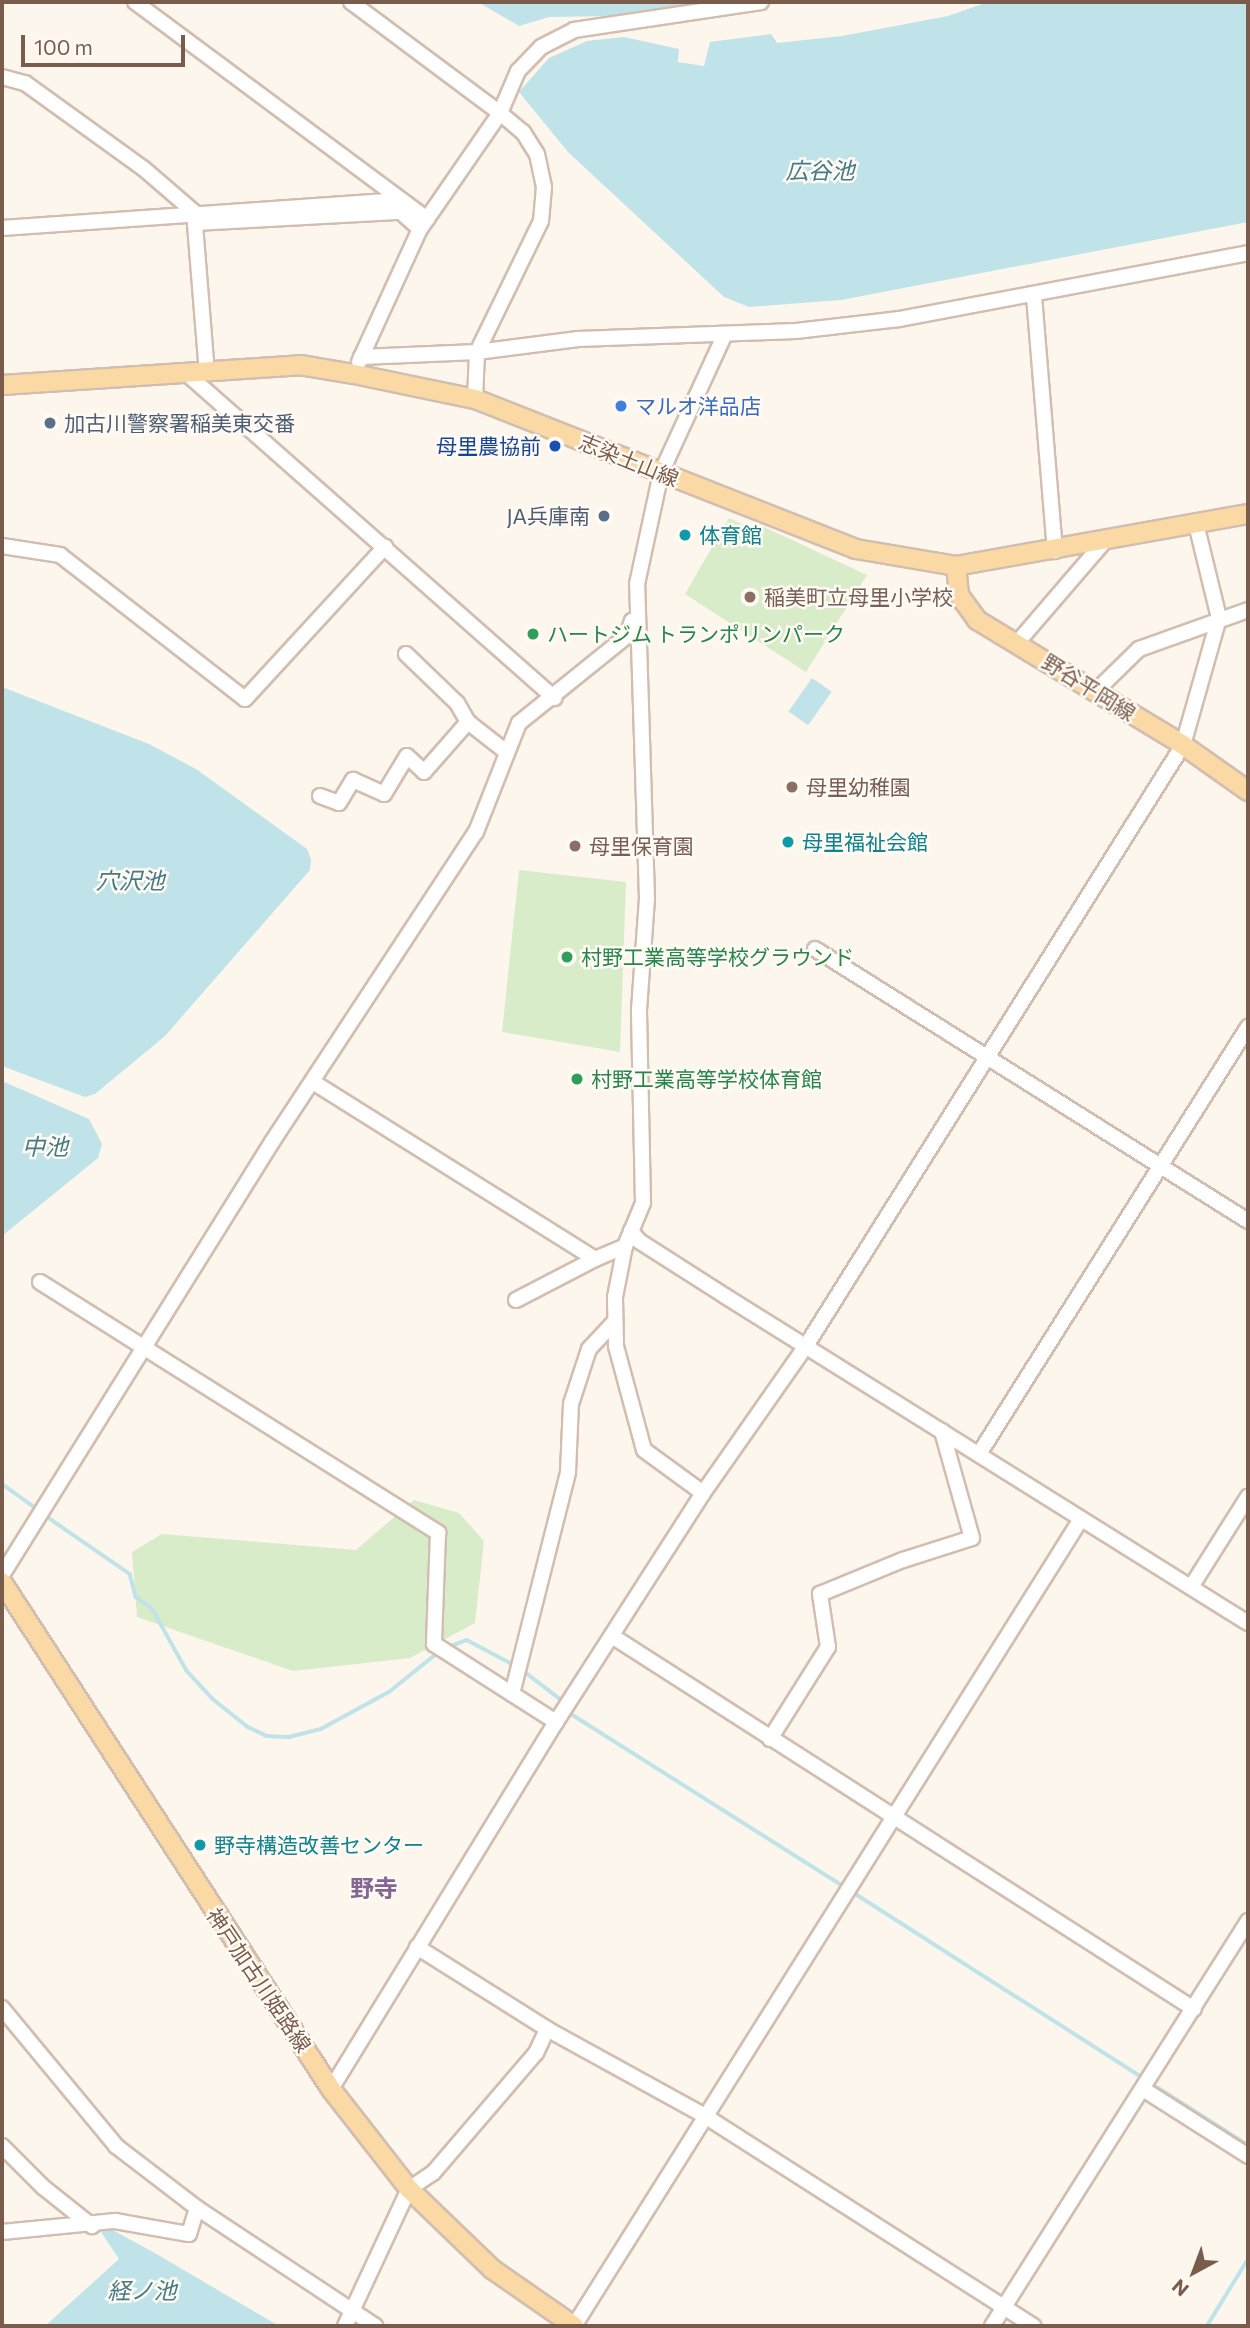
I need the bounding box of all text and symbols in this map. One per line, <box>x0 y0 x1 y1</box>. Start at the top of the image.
scale bar <box>24 21 189 65</box>
text: 100 m <box>34 34 93 59</box>
water label: 広谷池 <box>786 156 854 184</box>
place label: マルオ洋品店 <box>635 393 761 419</box>
marker: マルオ洋品店 <box>613 398 629 414</box>
place label: 加古川警察署稲美東交番 <box>64 410 295 436</box>
marker: 加古川警察署稲美東交番 <box>42 415 58 431</box>
street label: 志染土山線 <box>576 429 682 491</box>
place label: 母里農協前 <box>436 433 541 459</box>
marker: 母里農協前 <box>547 438 563 454</box>
place label: JA兵庫南 <box>506 503 590 529</box>
marker: JA兵庫南 <box>596 508 612 524</box>
place label: 体育館 <box>699 522 762 548</box>
marker: 体育館 <box>677 527 693 543</box>
place label: 稲美町立母里小学校 <box>764 584 953 610</box>
marker: 稲美町立母里小学校 <box>742 589 758 605</box>
place label: ハートジム トランポリンパーク <box>547 621 845 647</box>
marker: ハートジム トランポリンパーク <box>525 626 541 642</box>
street label: 野谷平岡線 <box>1038 648 1140 726</box>
place label: 母里幼稚園 <box>806 774 911 800</box>
marker: 母里幼稚園 <box>784 779 800 795</box>
place label: 母里福祉会館 <box>802 829 928 855</box>
place label: 母里保育園 <box>589 833 694 859</box>
marker: 母里福祉会館 <box>780 834 796 850</box>
marker: 母里保育園 <box>567 838 583 854</box>
water label: 穴沢池 <box>96 866 164 894</box>
place label: 村野工業高等学校グラウンド <box>581 944 854 970</box>
marker: 村野工業高等学校グラウンド <box>559 949 575 965</box>
place label: 村野工業高等学校体育館 <box>591 1066 822 1092</box>
marker: 村野工業高等学校体育館 <box>569 1071 585 1087</box>
water label: 中池 <box>22 1132 68 1160</box>
place label: 野寺構造改善センター <box>214 1832 424 1858</box>
marker: 野寺構造改善センター <box>192 1837 208 1853</box>
district label: 野寺 <box>350 1874 398 1902</box>
street label: 神戸加古川姫路線 <box>202 1903 316 2057</box>
north arrow <box>1159 2237 1229 2307</box>
text: N <box>1167 2275 1193 2302</box>
water label: 経ノ池 <box>108 2276 176 2304</box>

